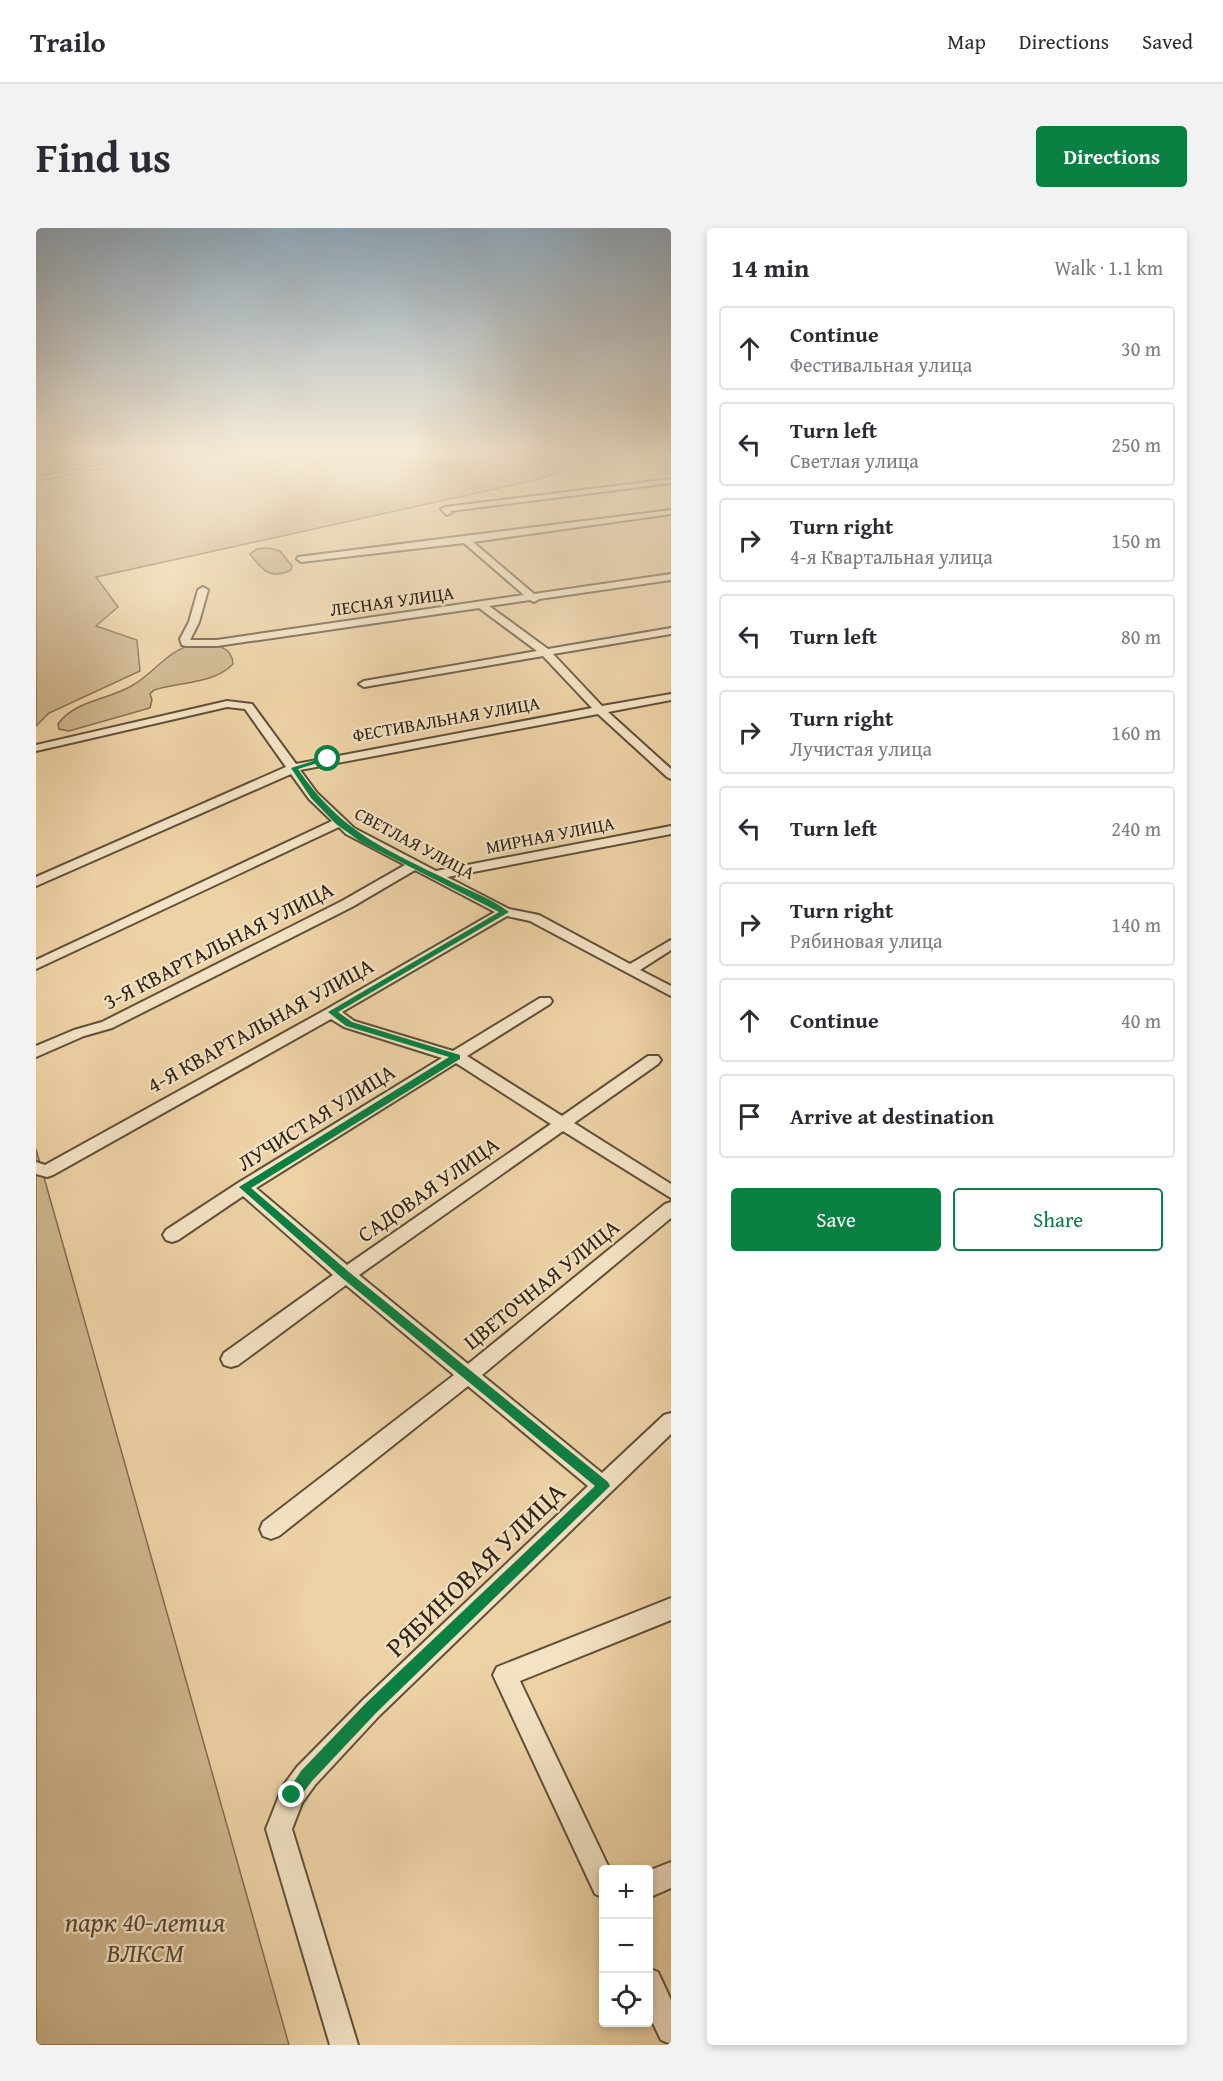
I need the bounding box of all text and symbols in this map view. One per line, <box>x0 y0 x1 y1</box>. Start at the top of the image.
text: Trailo <box>30 21 106 62</box>
text: Map <box>947 26 986 57</box>
text: Directions <box>1019 26 1109 57</box>
text: Saved <box>1142 26 1193 57</box>
text: Find us <box>36 126 171 187</box>
button: Directions <box>1036 126 1187 187</box>
text: 14 min <box>731 248 809 287</box>
text: Walk · 1.1 km <box>1054 253 1163 282</box>
text: Continue <box>790 318 879 350</box>
icon: ahead <box>733 332 766 365</box>
text: 30 m <box>1121 334 1161 363</box>
text: Фестивальная улица <box>790 350 972 379</box>
text: Turn left <box>790 414 877 446</box>
icon: left <box>733 428 766 461</box>
text: 250 m <box>1111 430 1161 459</box>
text: Светлая улица <box>790 446 919 475</box>
text: Turn right <box>790 510 893 542</box>
icon: right <box>733 524 766 557</box>
text: 150 m <box>1111 526 1161 555</box>
text: 4-я Квартальная улица <box>790 542 993 571</box>
street label: ЛЕСНАЯ УЛИЦА <box>328 579 456 623</box>
icon: left <box>733 620 766 653</box>
text: Turn left <box>790 620 877 652</box>
text: 80 m <box>1121 622 1161 651</box>
street label: ФЕСТИВАЛЬНАЯ УЛИЦА <box>350 689 542 749</box>
text: Turn right <box>790 702 893 734</box>
icon: right <box>733 716 766 749</box>
text: 160 m <box>1111 718 1161 747</box>
text: Лучистая улица <box>790 734 932 763</box>
route start <box>314 745 340 771</box>
street label: СВЕТЛАЯ УЛИЦА <box>350 800 480 886</box>
street label: МИРНАЯ УЛИЦА <box>483 809 617 861</box>
icon: left <box>733 812 766 845</box>
text: Turn left <box>790 812 877 844</box>
text: 240 m <box>1111 814 1161 843</box>
street label: 3-Я КВАРТАЛЬНАЯ УЛИЦА <box>97 873 339 1017</box>
text: Turn right <box>790 894 893 926</box>
icon: right <box>733 908 766 941</box>
text: 140 m <box>1111 910 1161 939</box>
text: Рябиновая улица <box>790 926 943 955</box>
street label: 4-Я КВАРТАЛЬНАЯ УЛИЦА <box>141 949 380 1101</box>
icon: ahead <box>733 1004 766 1037</box>
text: Continue <box>790 1004 879 1036</box>
text: 40 m <box>1121 1006 1161 1035</box>
street label: ЛУЧИСТАЯ УЛИЦА <box>231 1055 402 1178</box>
icon: arrive <box>733 1100 766 1133</box>
text: Arrive at destination <box>790 1100 994 1132</box>
street label: САДОВАЯ УЛИЦА <box>351 1128 506 1250</box>
button: Save <box>731 1188 941 1251</box>
button: Share <box>953 1188 1163 1251</box>
street label: ЦВЕТОЧНАЯ УЛИЦА <box>456 1211 626 1357</box>
street label: РЯБИНОВАЯ УЛИЦА <box>376 1472 575 1666</box>
route end <box>278 1781 304 1807</box>
map controls <box>599 1865 653 2027</box>
button: + <box>599 1865 653 1919</box>
park label: парк 40-летия ВЛКСМ <box>65 1901 225 1972</box>
button: − <box>599 1919 653 1973</box>
button: locate <box>599 1973 653 2027</box>

